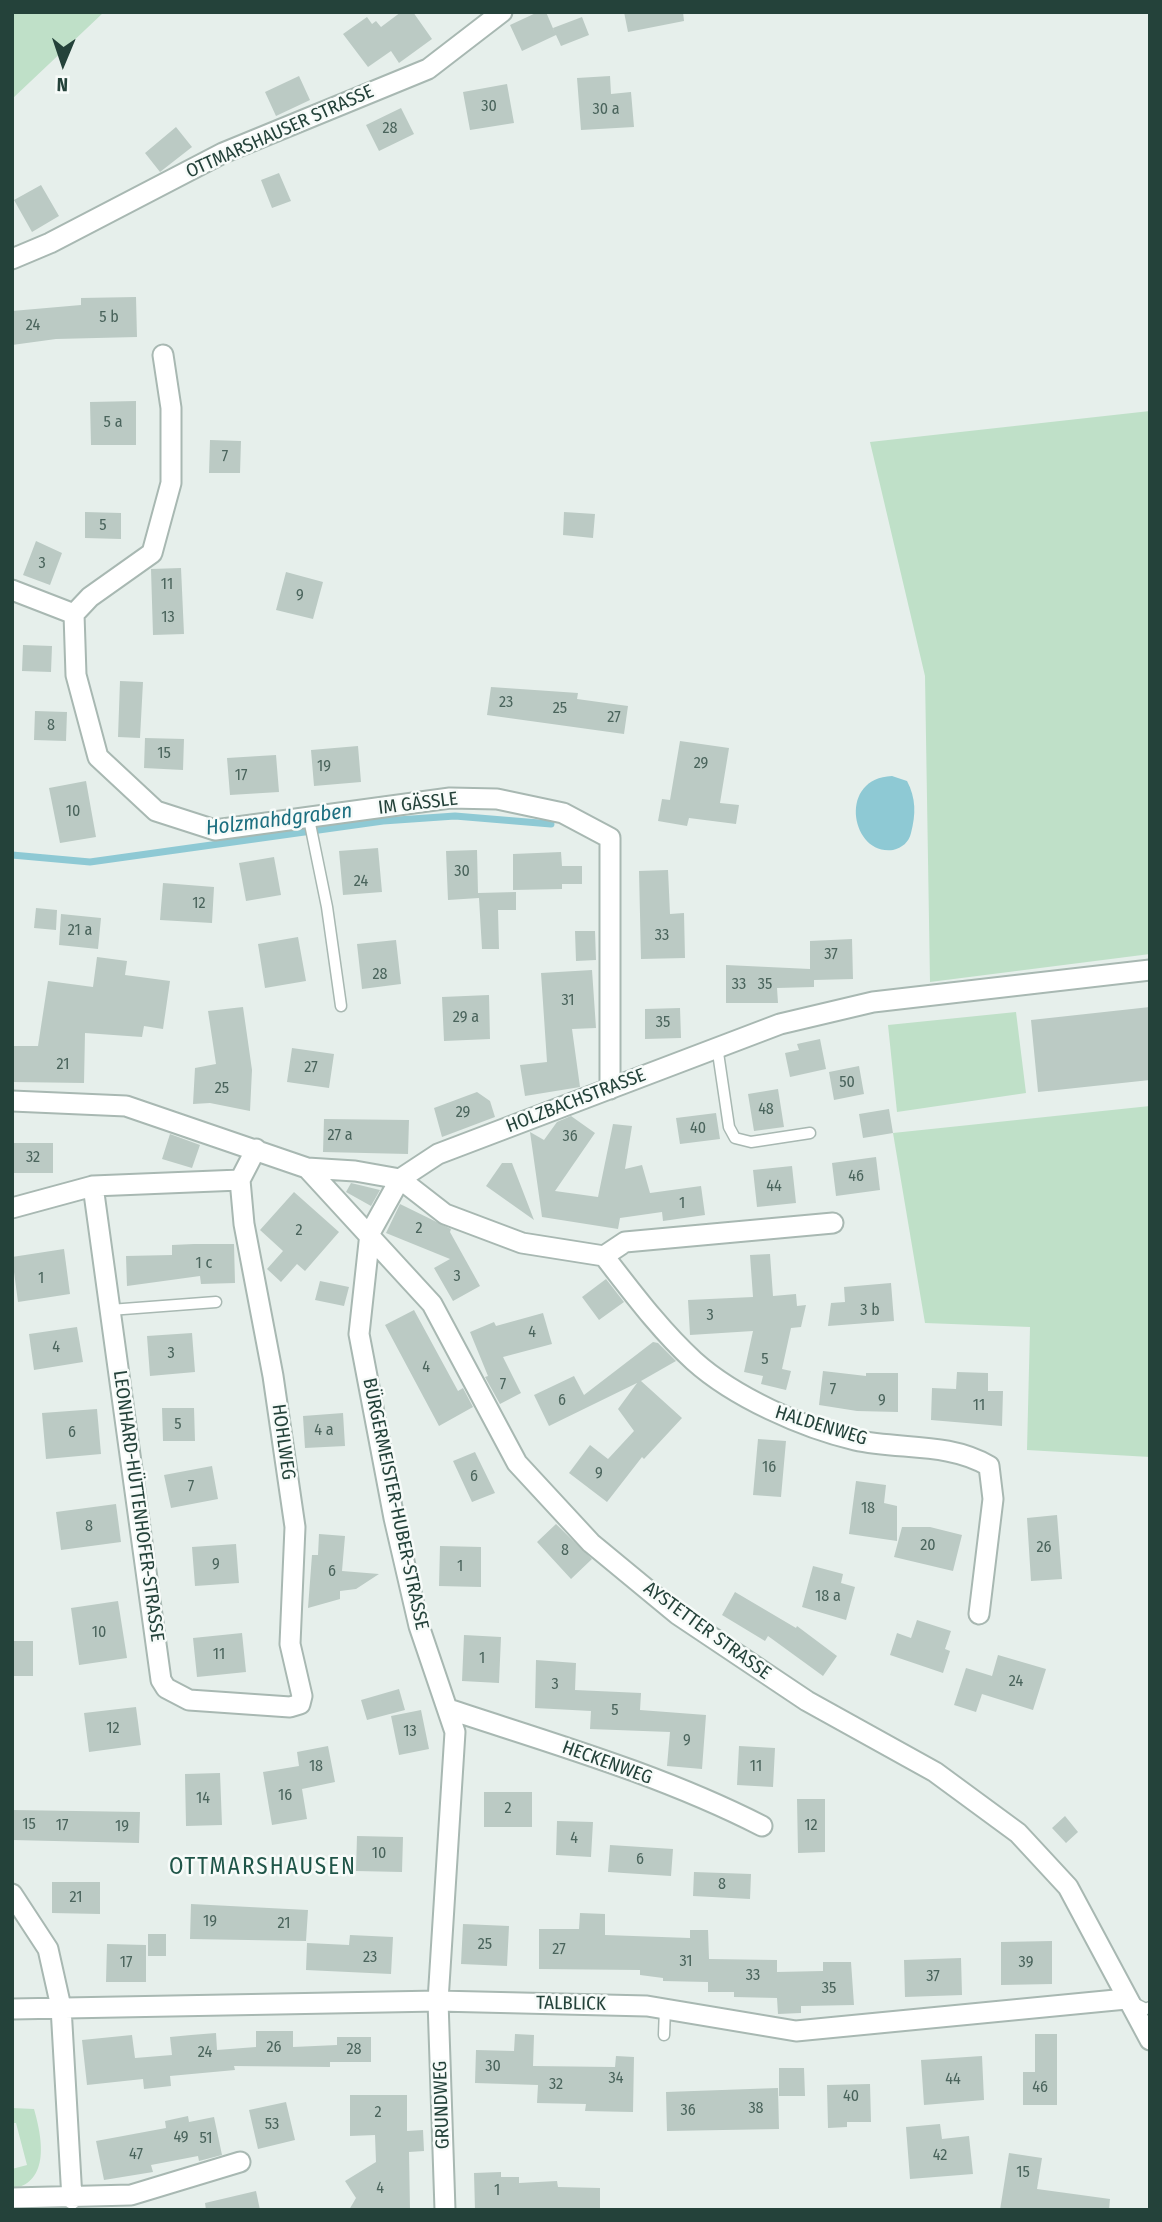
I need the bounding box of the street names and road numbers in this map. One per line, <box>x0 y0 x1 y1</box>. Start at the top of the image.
street label: OTTMARSHAUSER STRASSE <box>183 80 377 184</box>
street label: IM GÄSSLE <box>377 788 459 820</box>
street label: HOLZBACHSTRASSE <box>503 1064 649 1138</box>
street label: LEONHARD-HÜTTENHOFER-STRASSE <box>108 1369 168 1643</box>
street label: BÜRGERMEISTER-HUBER-STRASSE <box>357 1376 433 1632</box>
street label: HALDENWEG <box>772 1401 870 1451</box>
street label: HOHLWEG <box>266 1403 300 1481</box>
street label: AYSTETTER STRASSE <box>639 1577 775 1685</box>
street label: HECKENWEG <box>559 1736 655 1790</box>
street label: TALBLICK <box>536 1992 606 2016</box>
street label: GRUNDWEG <box>429 2060 455 2150</box>

